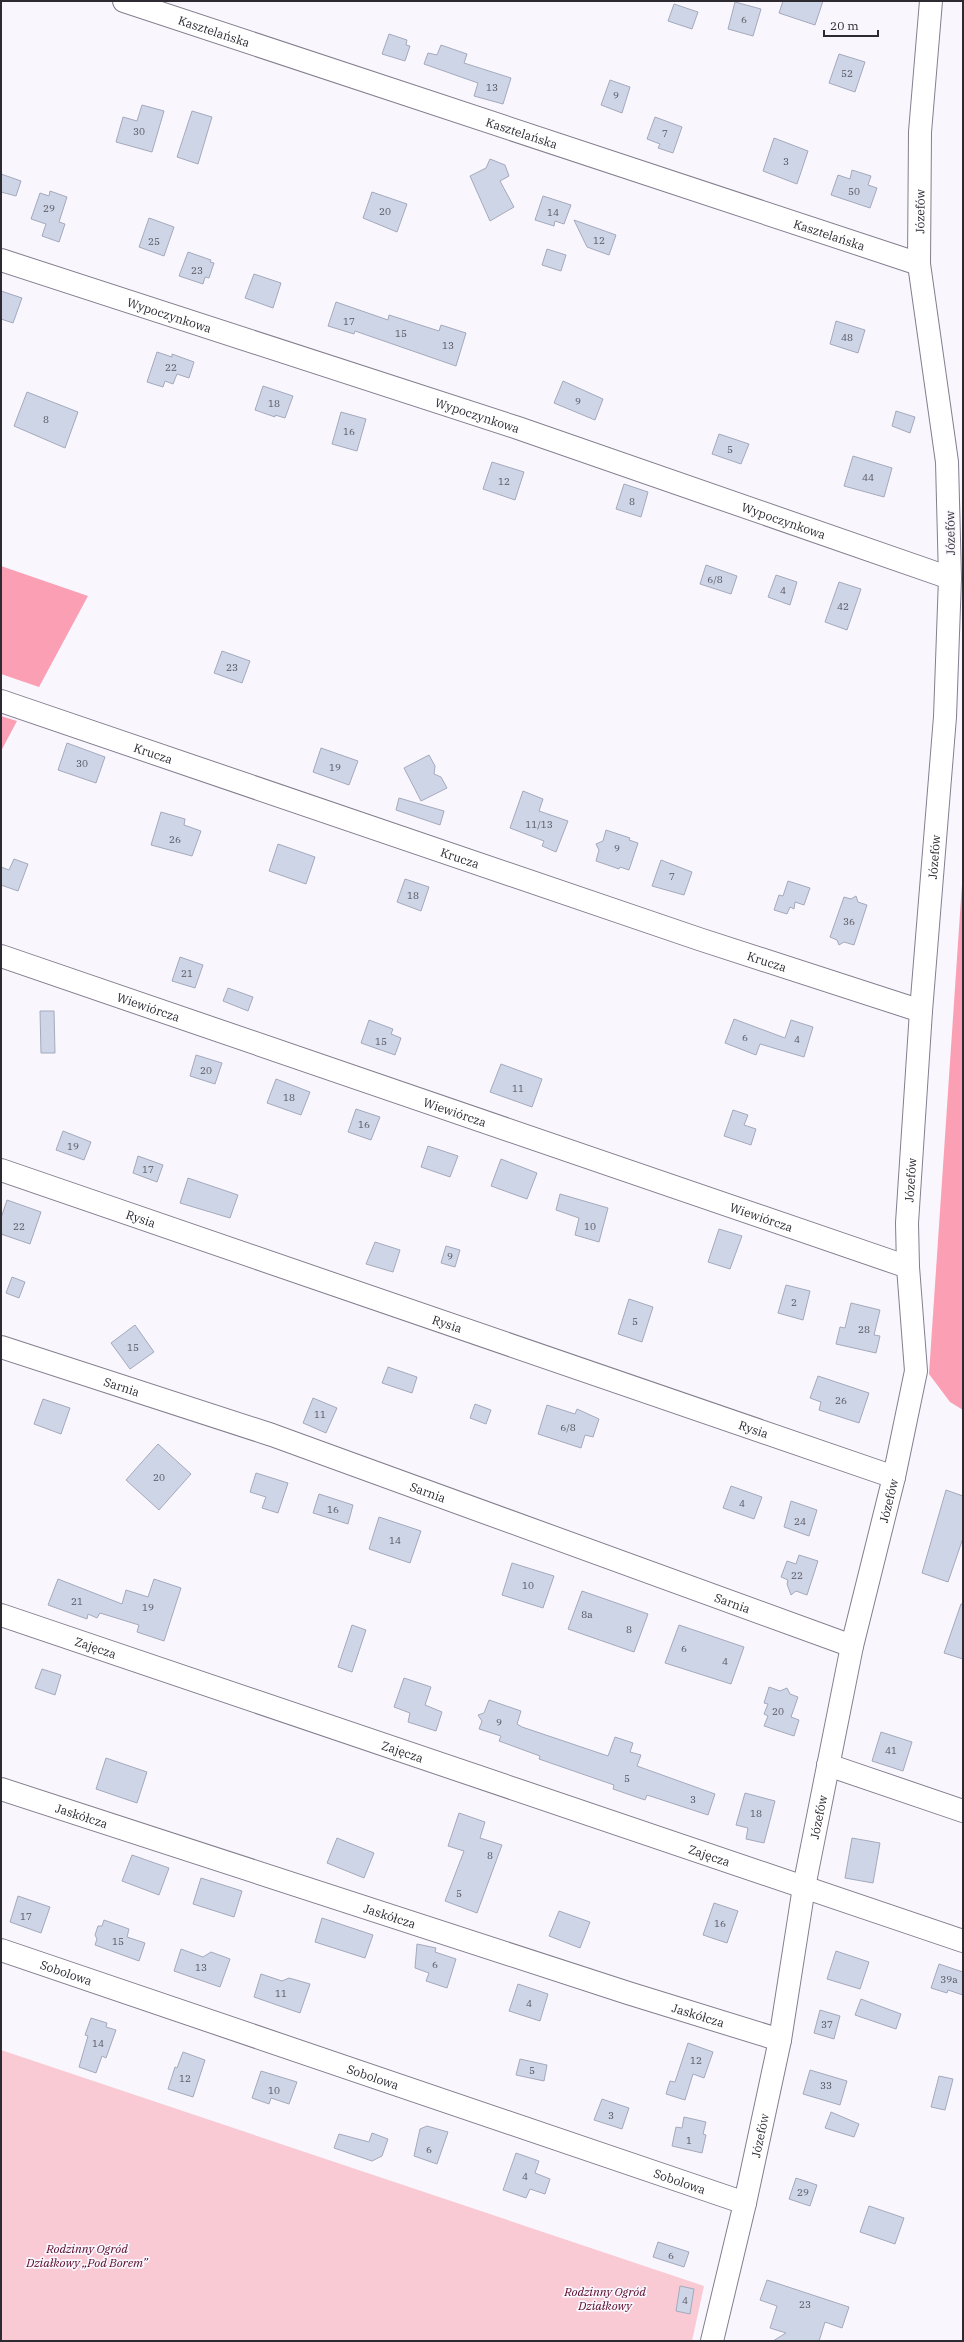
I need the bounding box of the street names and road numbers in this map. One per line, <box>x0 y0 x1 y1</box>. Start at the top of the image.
street label: Kasztelańska <box>176 12 252 50</box>
street label: Kasztelańska <box>484 114 560 152</box>
street label: Józefów <box>912 188 927 234</box>
street label: Kasztelańska <box>792 216 868 253</box>
street label: Wypoczynkowa <box>125 294 214 336</box>
street label: Wypoczynkowa <box>433 394 522 436</box>
street label: Wypoczynkowa <box>740 499 828 542</box>
street label: Józefów <box>942 510 958 555</box>
street label: Krucza <box>132 739 175 767</box>
street label: Józefów <box>924 833 943 880</box>
street label: Krucza <box>439 844 482 871</box>
street label: Krucza <box>746 948 789 975</box>
street label: Wiewiórcza <box>115 989 183 1024</box>
street label: Wiewiórcza <box>422 1094 489 1130</box>
street label: Józefów <box>901 1157 919 1203</box>
street label: Wiewiórcza <box>728 1199 795 1235</box>
street label: Rysia <box>124 1206 158 1230</box>
street label: Rysia <box>430 1311 465 1336</box>
street label: Sarnia <box>102 1373 142 1399</box>
street label: Rysia <box>737 1417 771 1441</box>
street label: Józefów <box>875 1477 901 1524</box>
street label: Sarnia <box>408 1478 448 1505</box>
street label: Sarnia <box>713 1589 753 1616</box>
street label: Zajęcza <box>73 1633 119 1661</box>
street label: Zajęcza <box>380 1737 426 1765</box>
street label: Józefów <box>806 1793 830 1840</box>
street label: Jaskółcza <box>54 1800 110 1831</box>
street label: Zajęcza <box>687 1841 733 1869</box>
street label: Jaskółcza <box>362 1900 418 1931</box>
street label: Sobolowa <box>38 1956 95 1988</box>
street label: Jaskółcza <box>670 2000 727 2030</box>
street label: Sobolowa <box>345 2061 401 2092</box>
street label: Józefów <box>748 2111 772 2159</box>
street label: Sobolowa <box>652 2165 708 2197</box>

